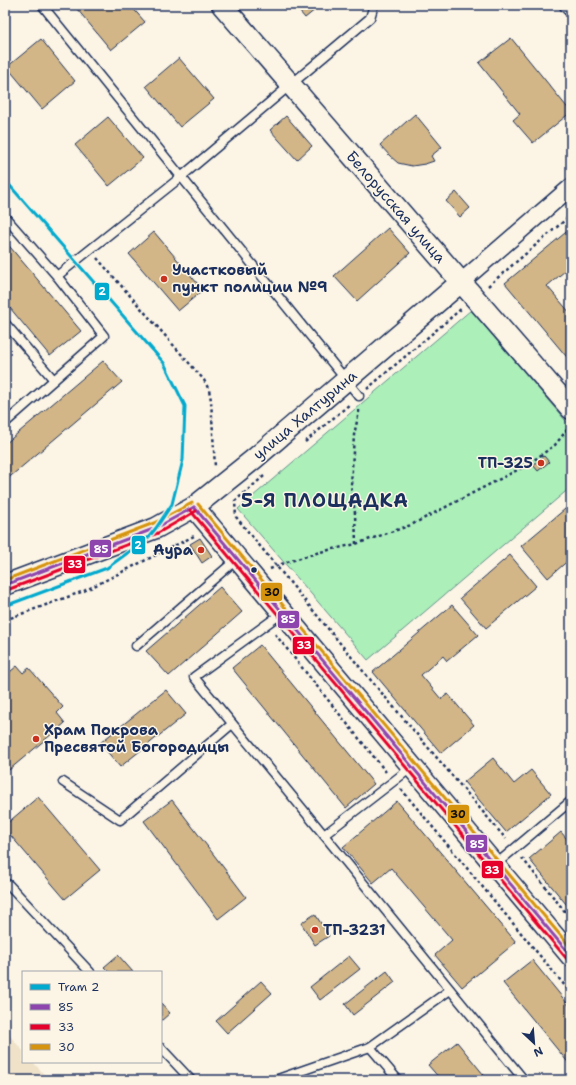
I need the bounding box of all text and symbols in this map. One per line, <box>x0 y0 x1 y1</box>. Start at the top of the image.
street label: Белорусская улица <box>342 147 451 268</box>
place label: Участковый пункт полиции №9 <box>172 260 327 297</box>
marker: Участковый пункт полиции №9 <box>159 274 169 284</box>
line badge: 2 <box>94 282 110 301</box>
text: 2 <box>98 284 106 299</box>
street label: улица Халтурина <box>249 365 362 464</box>
place label: ТП-325 <box>478 453 533 473</box>
marker: ТП-325 <box>536 458 546 468</box>
district label: 5-Я ПЛОЩАДКА <box>241 488 409 513</box>
line badge: 2 <box>131 535 146 555</box>
text: 2 <box>134 538 142 553</box>
line badge: 85 <box>89 539 112 558</box>
place label: Аура <box>153 540 194 560</box>
text: 85 <box>94 542 108 557</box>
marker: Аура <box>196 545 206 555</box>
line badge: 33 <box>63 555 86 574</box>
text: 33 <box>67 557 83 572</box>
unlabelled marker <box>249 565 259 575</box>
line badge: 30 <box>260 582 283 602</box>
text: 30 <box>264 585 280 600</box>
line badge: 85 <box>277 610 300 629</box>
text: 85 <box>281 612 295 627</box>
line badge: 33 <box>292 636 315 655</box>
text: 33 <box>296 638 312 653</box>
place label: Храм Покрова Пресвятой Богородицы <box>44 720 229 757</box>
marker: Храм Покрова Пресвятой Богородицы <box>31 734 41 744</box>
line badge: 30 <box>447 804 470 824</box>
text: 30 <box>450 807 466 822</box>
line badge: 85 <box>465 834 488 853</box>
text: 85 <box>470 837 484 852</box>
line badge: 33 <box>481 860 504 879</box>
text: 33 <box>484 863 500 878</box>
place label: ТП-3231 <box>323 920 386 940</box>
marker: ТП-3231 <box>310 925 320 935</box>
legend <box>22 971 162 1063</box>
text: Tram 2 <box>58 979 100 995</box>
text: 85 <box>58 999 73 1015</box>
text: 33 <box>58 1019 74 1035</box>
north arrow <box>514 1023 554 1063</box>
text: 30 <box>58 1039 75 1055</box>
text: N <box>531 1043 545 1060</box>

